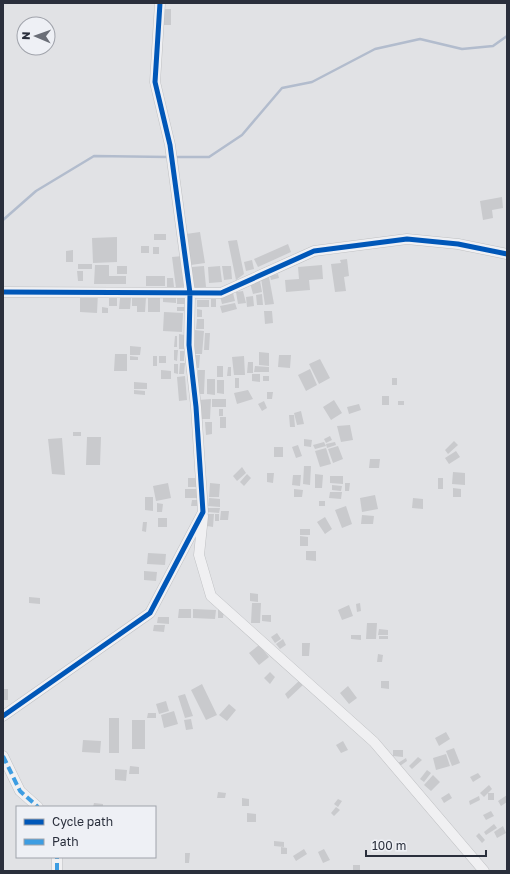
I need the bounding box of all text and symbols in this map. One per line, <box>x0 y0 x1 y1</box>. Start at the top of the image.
north arrow <box>16 16 56 56</box>
text: N <box>19 31 32 40</box>
legend <box>16 806 156 858</box>
text: Cycle path <box>52 814 113 829</box>
scale bar <box>366 832 486 858</box>
text: Path <box>52 834 79 849</box>
text: 100 m <box>372 838 406 853</box>

